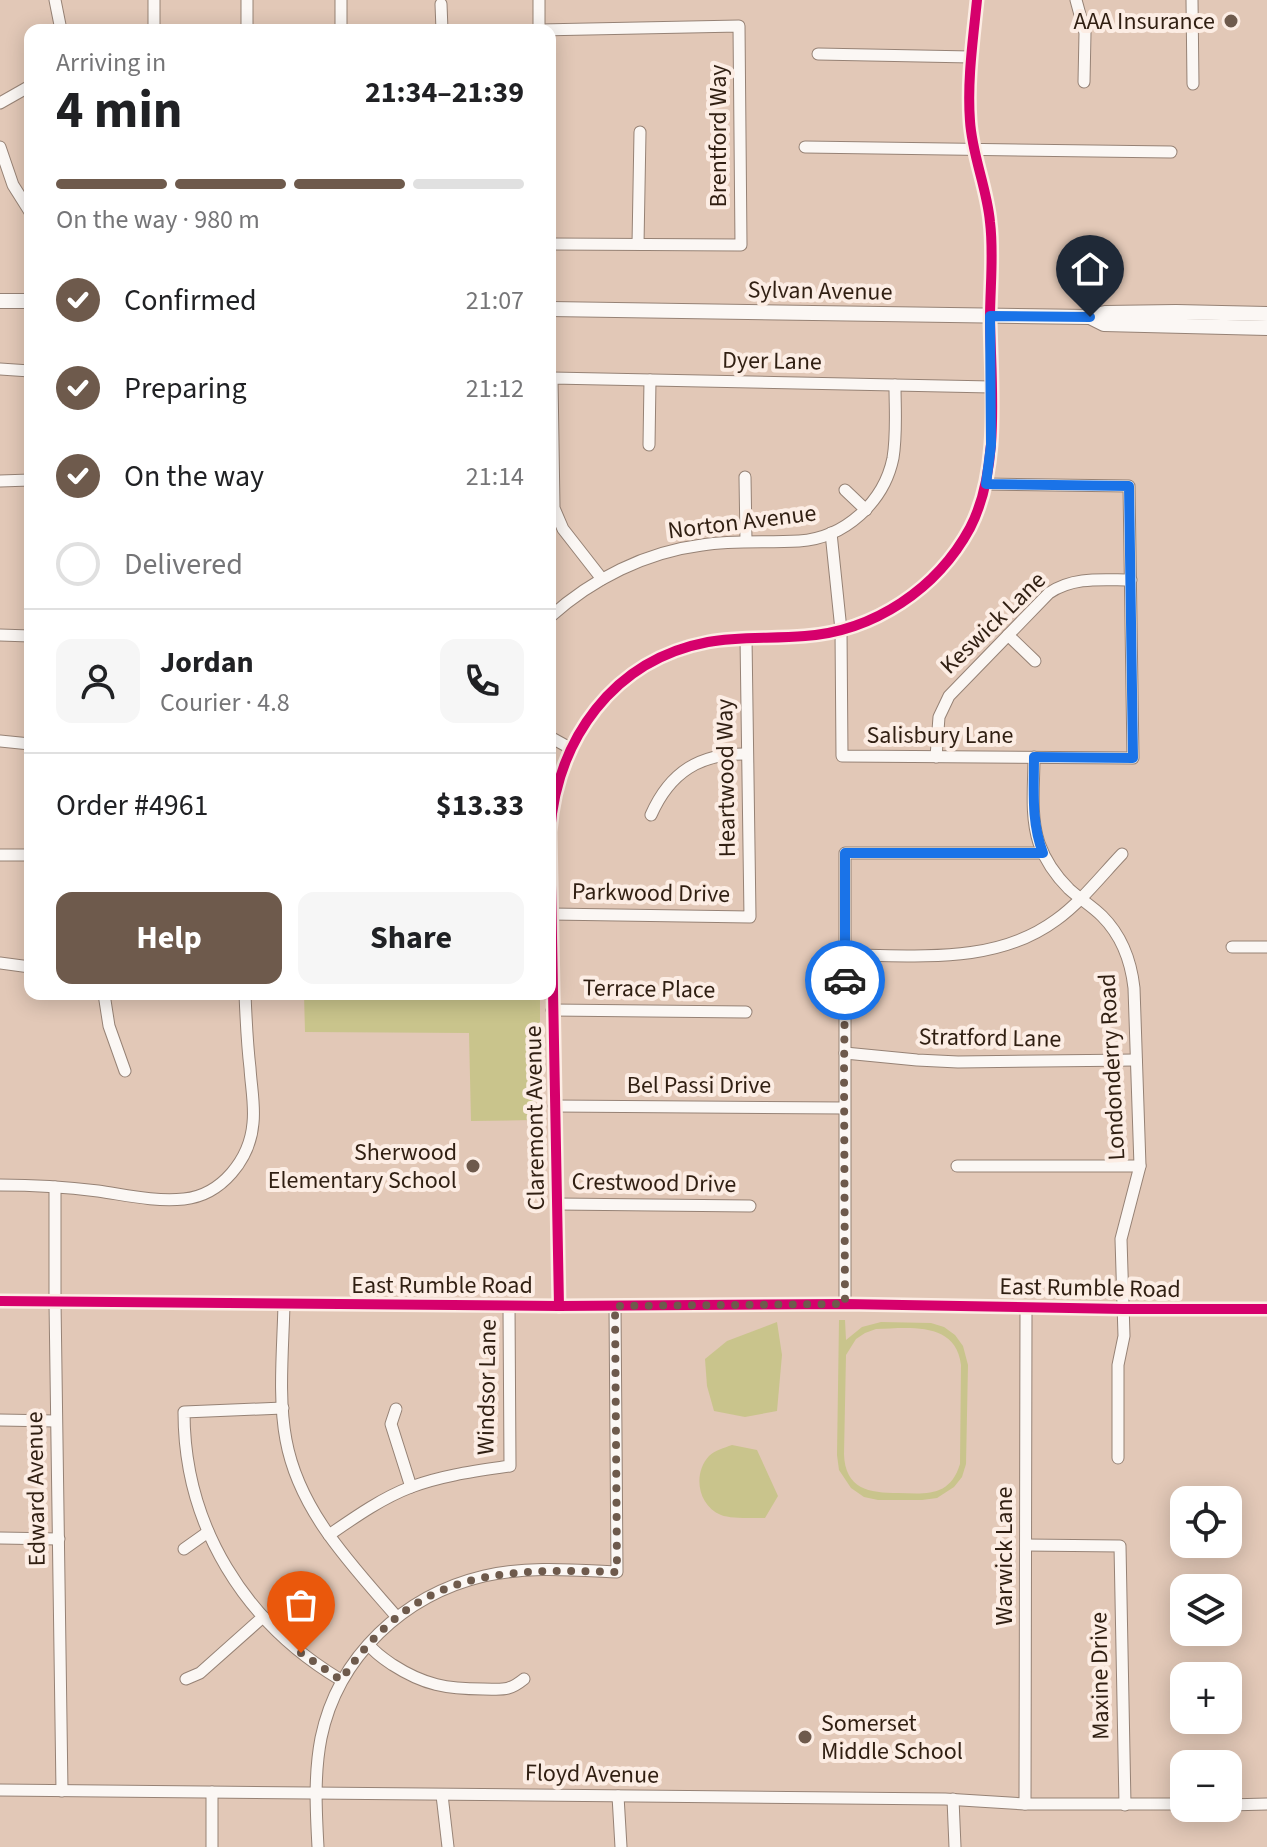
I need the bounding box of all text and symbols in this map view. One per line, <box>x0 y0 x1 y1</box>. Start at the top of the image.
place label: AAA Insurance <box>1074 4 1215 39</box>
marker: AAA Insurance <box>1222 12 1240 30</box>
text: Arriving in <box>56 44 166 81</box>
street label: Brentford Way <box>701 65 736 207</box>
text: 21:34–21:39 <box>365 71 524 114</box>
text: 4 min <box>56 74 183 148</box>
text: On the way · 980 m <box>56 201 260 238</box>
pin <box>1056 235 1124 317</box>
icon: home <box>1068 247 1112 291</box>
street label: Sylvan Avenue <box>747 272 893 310</box>
icon: check <box>56 278 100 322</box>
text: Confirmed <box>124 279 257 322</box>
text: 21:07 <box>466 282 524 319</box>
street label: Dyer Lane <box>722 343 822 379</box>
icon: check <box>56 366 100 410</box>
text: Preparing <box>124 367 247 410</box>
text: 21:12 <box>466 370 524 407</box>
icon: check <box>56 454 100 498</box>
text: On the way <box>124 455 264 498</box>
text: 21:14 <box>466 458 524 495</box>
street label: Norton Avenue <box>666 496 818 548</box>
text: Delivered <box>124 543 243 586</box>
street label: Keswick Lane <box>932 563 1054 683</box>
button: person <box>56 639 140 723</box>
button: phone <box>440 639 524 723</box>
text: Jordan <box>160 641 254 684</box>
text: Courier · 4.8 <box>160 684 290 721</box>
street label: Heartwood Way <box>707 698 745 858</box>
street label: Salisbury Lane <box>866 718 1014 753</box>
text: Order #4961 <box>56 784 209 827</box>
text: $13.33 <box>436 784 524 827</box>
street label: Parkwood Drive <box>572 874 730 912</box>
button: Help <box>56 892 282 984</box>
button: Share <box>298 892 524 984</box>
courier <box>805 940 885 1020</box>
icon: car <box>823 958 867 1002</box>
street label: Terrace Place <box>582 970 716 1008</box>
street label: Londonderry Road <box>1090 973 1134 1161</box>
street label: Stratford Lane <box>918 1019 1062 1057</box>
street label: Claremont Avenue <box>516 1025 554 1211</box>
street label: Bel Passi Drive <box>627 1068 771 1103</box>
place label: Sherwood Elementary School <box>268 1135 457 1198</box>
marker: Sherwood Elementary School <box>464 1157 482 1175</box>
street label: Crestwood Drive <box>571 1164 737 1202</box>
street label: East Rumble Road <box>351 1268 533 1303</box>
street label: East Rumble Road <box>999 1269 1181 1307</box>
street label: Windsor Lane <box>468 1319 506 1455</box>
street label: Edward Avenue <box>17 1411 55 1567</box>
map controls <box>1170 1486 1242 1822</box>
button: locate <box>1170 1486 1242 1558</box>
street label: Warwick Lane <box>987 1487 1022 1625</box>
pin <box>267 1571 335 1653</box>
button: layers <box>1170 1574 1242 1646</box>
icon: bag <box>279 1583 323 1627</box>
street label: Maxine Drive <box>1081 1612 1119 1740</box>
button: + <box>1170 1662 1242 1734</box>
place label: Somerset Middle School <box>821 1706 963 1769</box>
marker: Somerset Middle School <box>796 1728 814 1746</box>
button: − <box>1170 1750 1242 1822</box>
street label: Floyd Avenue <box>525 1755 659 1793</box>

